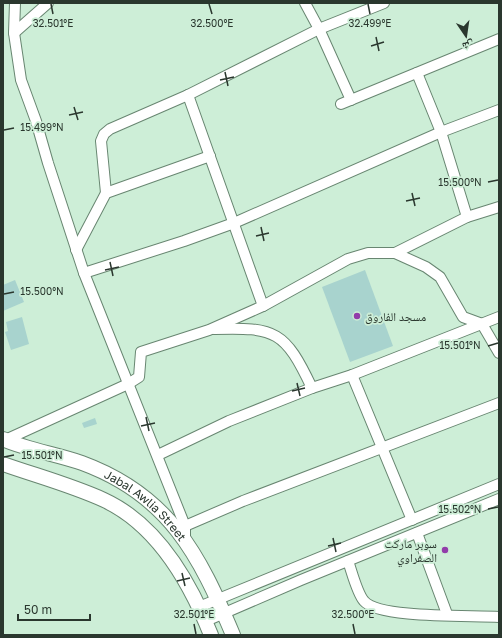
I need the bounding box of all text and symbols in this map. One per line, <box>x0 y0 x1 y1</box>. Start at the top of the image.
north arrow <box>446 16 486 56</box>
text: 32.501°E <box>33 17 73 29</box>
text: 32.500°E <box>191 17 233 29</box>
text: 32.499°E <box>349 17 391 29</box>
text: ش <box>460 37 476 54</box>
text: 15.499°N <box>20 121 64 133</box>
text: 15.500°N <box>438 176 482 188</box>
text: 15.500°N <box>20 285 64 297</box>
place label: مسجد الفاروق <box>365 309 426 324</box>
marker: مسجد الفاروق <box>352 311 362 321</box>
text: 15.501°N <box>439 339 481 351</box>
text: 15.501°N <box>21 449 63 461</box>
street label: Jabal Awlia Street <box>102 466 190 544</box>
text: 15.502°N <box>439 503 481 515</box>
place label: سوبر ماركت الصفراوي <box>384 536 437 568</box>
marker: سوبر ماركت الصفراوي <box>440 545 450 555</box>
scale bar <box>18 596 90 622</box>
text: 50 m <box>24 602 52 617</box>
text: 32.501°E <box>174 608 214 620</box>
text: 32.500°E <box>332 608 374 620</box>

